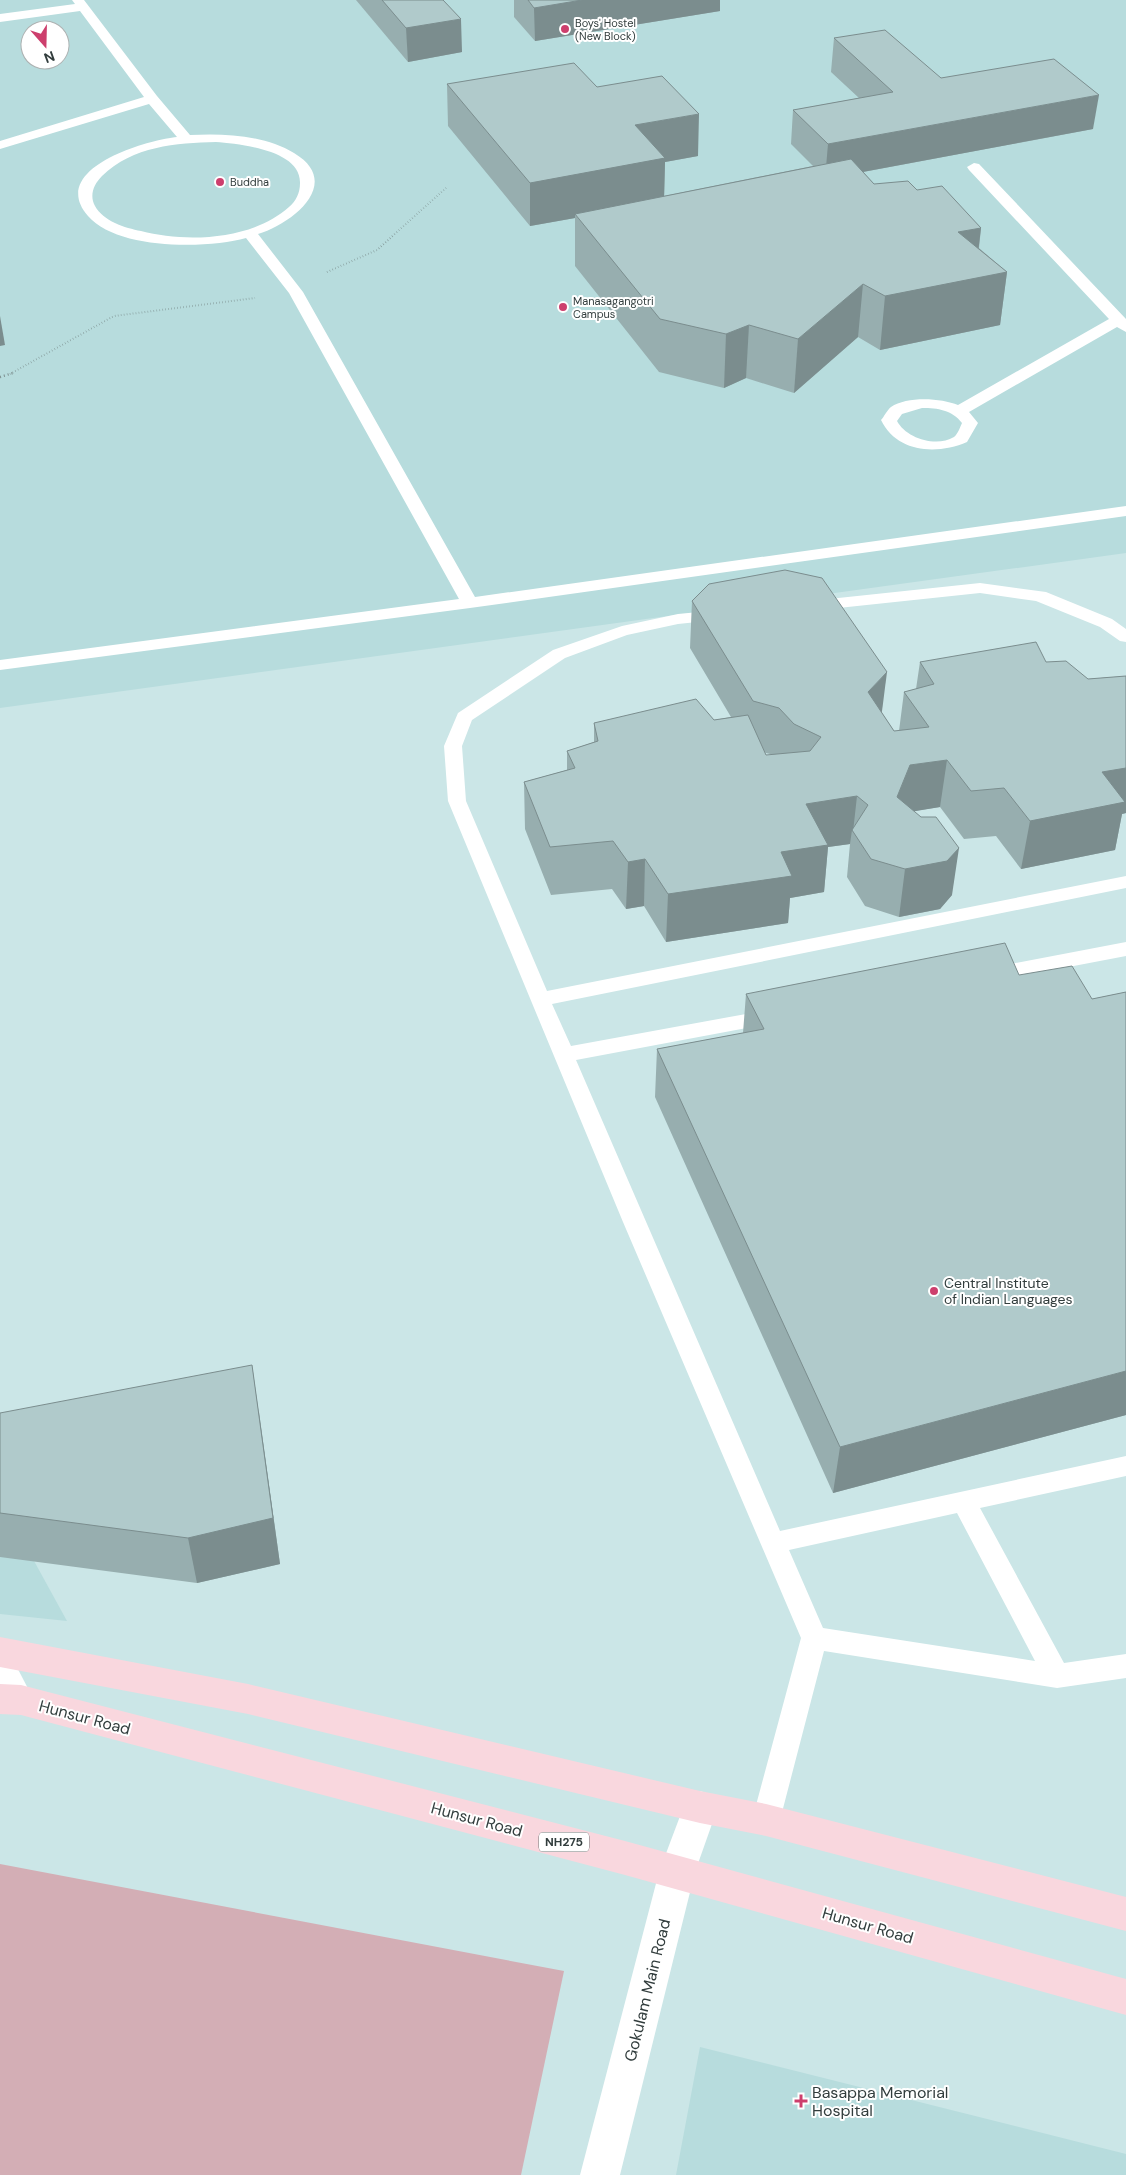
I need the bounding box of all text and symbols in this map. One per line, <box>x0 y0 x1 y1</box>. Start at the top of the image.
place label: Boys' Hostel (New Block) <box>575 16 636 43</box>
north arrow <box>20 20 70 70</box>
marker: Boys' Hostel (New Block) <box>559 23 571 35</box>
text: N <box>42 47 57 67</box>
place label: Buddha <box>230 175 269 189</box>
marker: Buddha <box>214 176 226 188</box>
place label: Manasagangotri Campus <box>573 294 654 321</box>
marker: Manasagangotri Campus <box>557 301 569 313</box>
place label: Central Institute of Indian Languages <box>944 1274 1073 1308</box>
marker: Central Institute of Indian Languages <box>928 1285 940 1297</box>
street label: Hunsur Road <box>37 1695 133 1740</box>
street label: Hunsur Road <box>429 1797 525 1842</box>
road number: NH275 <box>539 1832 589 1851</box>
street label: Hunsur Road <box>820 1902 916 1949</box>
street label: Gokulam Main Road <box>620 1917 675 2064</box>
place label: Basappa Memorial Hospital <box>812 2082 948 2121</box>
marker: Basappa Memorial Hospital <box>794 2094 808 2108</box>

